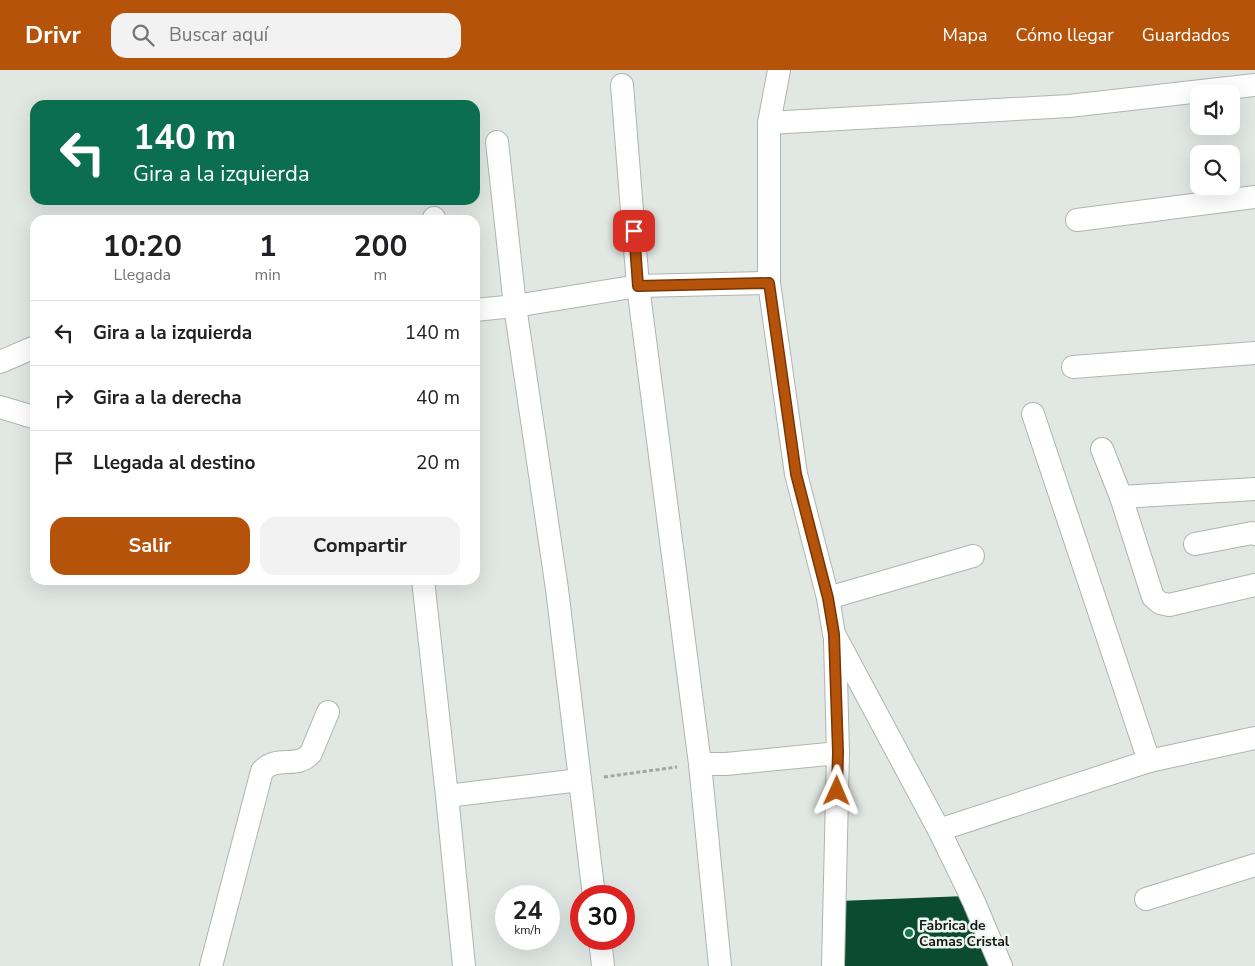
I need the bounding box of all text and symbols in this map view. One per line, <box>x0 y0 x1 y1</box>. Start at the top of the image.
search box <box>111 13 461 58</box>
text: Drivr <box>25 19 81 51</box>
icon: search <box>129 21 157 49</box>
text: Buscar aquí <box>169 22 268 48</box>
text: Mapa <box>943 23 988 47</box>
text: Cómo llegar <box>1016 23 1114 47</box>
text: Guardados <box>1142 23 1230 47</box>
map controls <box>1190 85 1240 195</box>
button: sound <box>1190 85 1240 135</box>
text: 140 m <box>133 114 236 161</box>
icon: left <box>50 120 115 185</box>
button: search <box>1190 145 1240 195</box>
text: Gira a la izquierda <box>133 159 310 189</box>
pin <box>613 210 655 252</box>
icon: arrive <box>620 217 648 245</box>
text: 10:20 <box>103 226 182 267</box>
text: 1 <box>259 226 277 267</box>
text: 200 <box>353 226 407 267</box>
text: Llegada <box>113 264 171 286</box>
text: min <box>254 264 281 286</box>
text: m <box>374 264 387 286</box>
icon: left <box>50 319 78 347</box>
text: Gira a la izquierda <box>93 320 252 346</box>
text: 140 m <box>405 320 460 346</box>
icon: right <box>50 384 78 412</box>
text: Gira a la derecha <box>93 385 242 411</box>
text: 40 m <box>416 385 460 411</box>
icon: arrive <box>50 449 78 477</box>
text: Llegada al destino <box>93 450 255 476</box>
text: 20 m <box>416 450 460 476</box>
button: Salir <box>50 517 250 575</box>
button: Compartir <box>260 517 460 575</box>
position arrow <box>810 764 862 816</box>
speed limit sign: 30 <box>570 885 635 950</box>
text: 24 <box>512 894 543 928</box>
place label: Fabrica de Camas Cristal <box>919 916 1010 951</box>
text: km/h <box>514 922 541 938</box>
marker: Fabrica de Camas Cristal <box>903 927 915 939</box>

